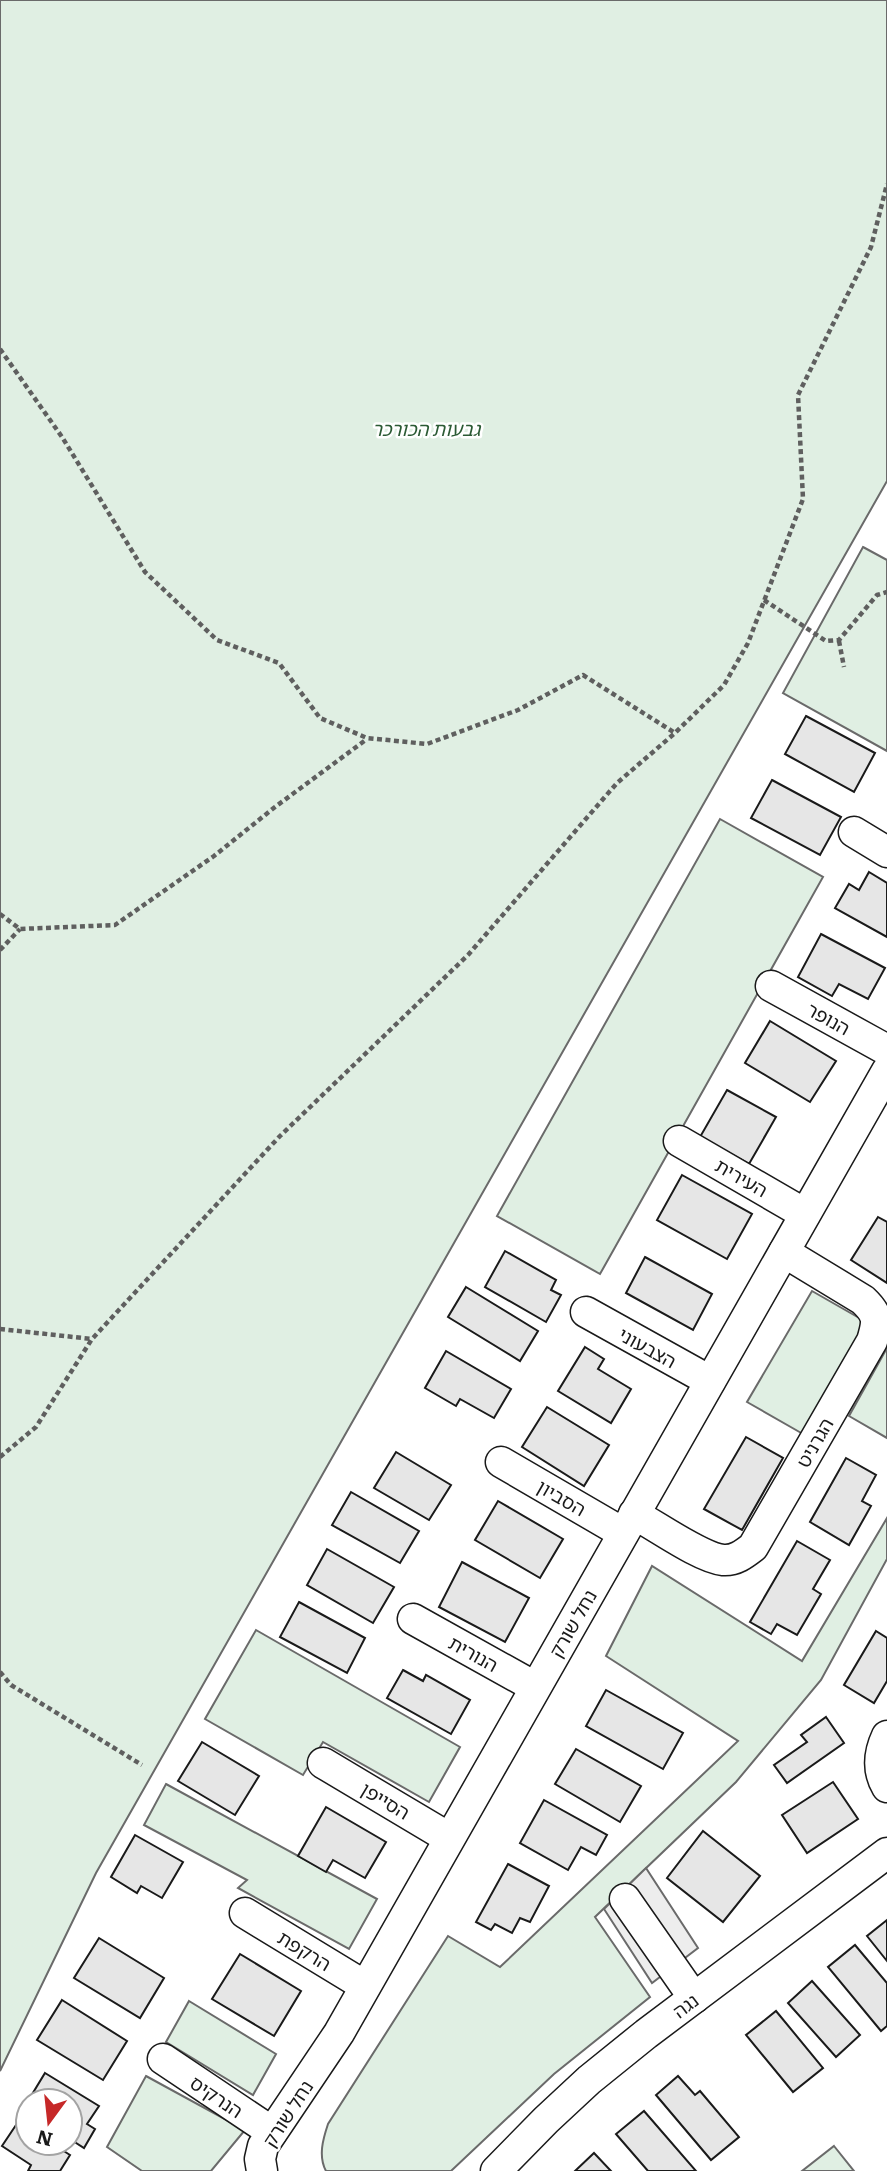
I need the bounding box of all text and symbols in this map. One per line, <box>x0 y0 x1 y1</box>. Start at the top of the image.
park label: גבעות הכורכר <box>372 414 482 442</box>
street label: הנופר <box>802 995 856 1041</box>
street label: העירית <box>710 1151 774 1203</box>
street label: הצבעוני <box>614 1320 682 1374</box>
street label: הגרניט <box>789 1412 839 1472</box>
street label: הסביון <box>532 1472 592 1522</box>
street label: נחל שורק <box>541 1584 603 1662</box>
street label: הנורית <box>444 1628 504 1678</box>
street label: הסייפן <box>356 1774 416 1826</box>
street label: הרקפת <box>273 1923 337 1977</box>
street label: נגה <box>666 1986 704 2024</box>
street label: הנרקיס <box>185 2068 249 2124</box>
street label: נחל שורק <box>255 2074 319 2152</box>
north arrow <box>14 2087 84 2157</box>
text: N <box>33 2124 56 2155</box>

